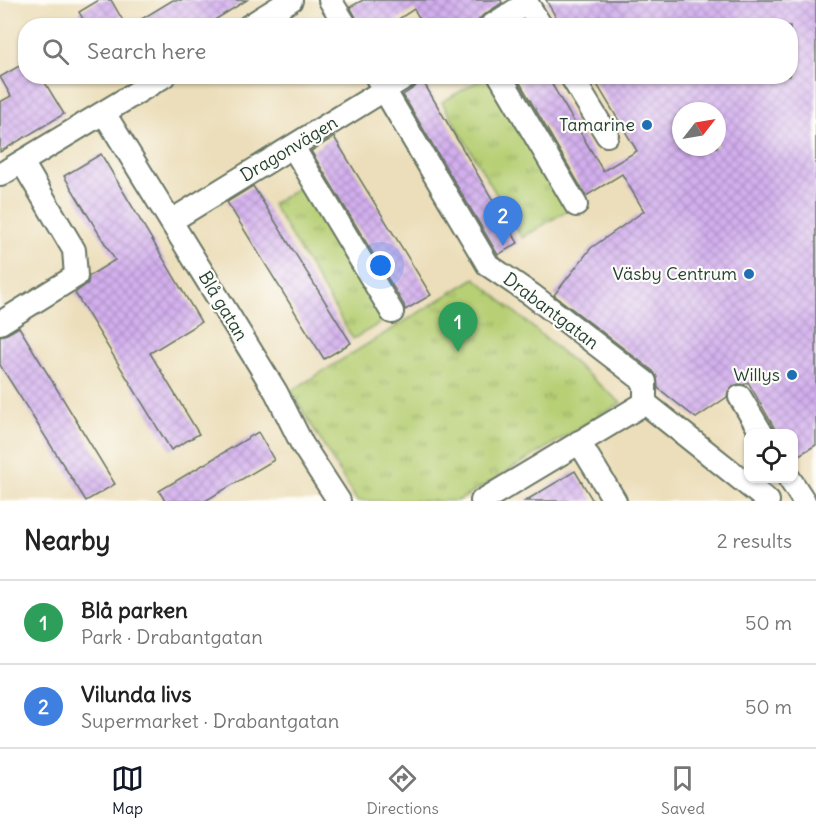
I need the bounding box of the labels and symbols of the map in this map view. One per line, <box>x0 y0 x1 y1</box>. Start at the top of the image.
north arrow <box>672 102 726 156</box>
street label: Dragonvägen <box>236 110 342 187</box>
place label: Tamarine <box>559 113 635 136</box>
marker: Tamarine <box>640 118 654 132</box>
pin: 2 <box>484 196 522 246</box>
your location <box>366 251 395 280</box>
place label: Väsby Centrum <box>613 262 737 285</box>
street label: Blå gatan <box>194 267 253 345</box>
street label: Drabantgatan <box>499 267 604 354</box>
marker: Väsby Centrum <box>742 267 756 281</box>
pin: 1 <box>438 302 478 352</box>
place label: Willys <box>733 363 780 386</box>
marker: Willys <box>785 368 799 382</box>

